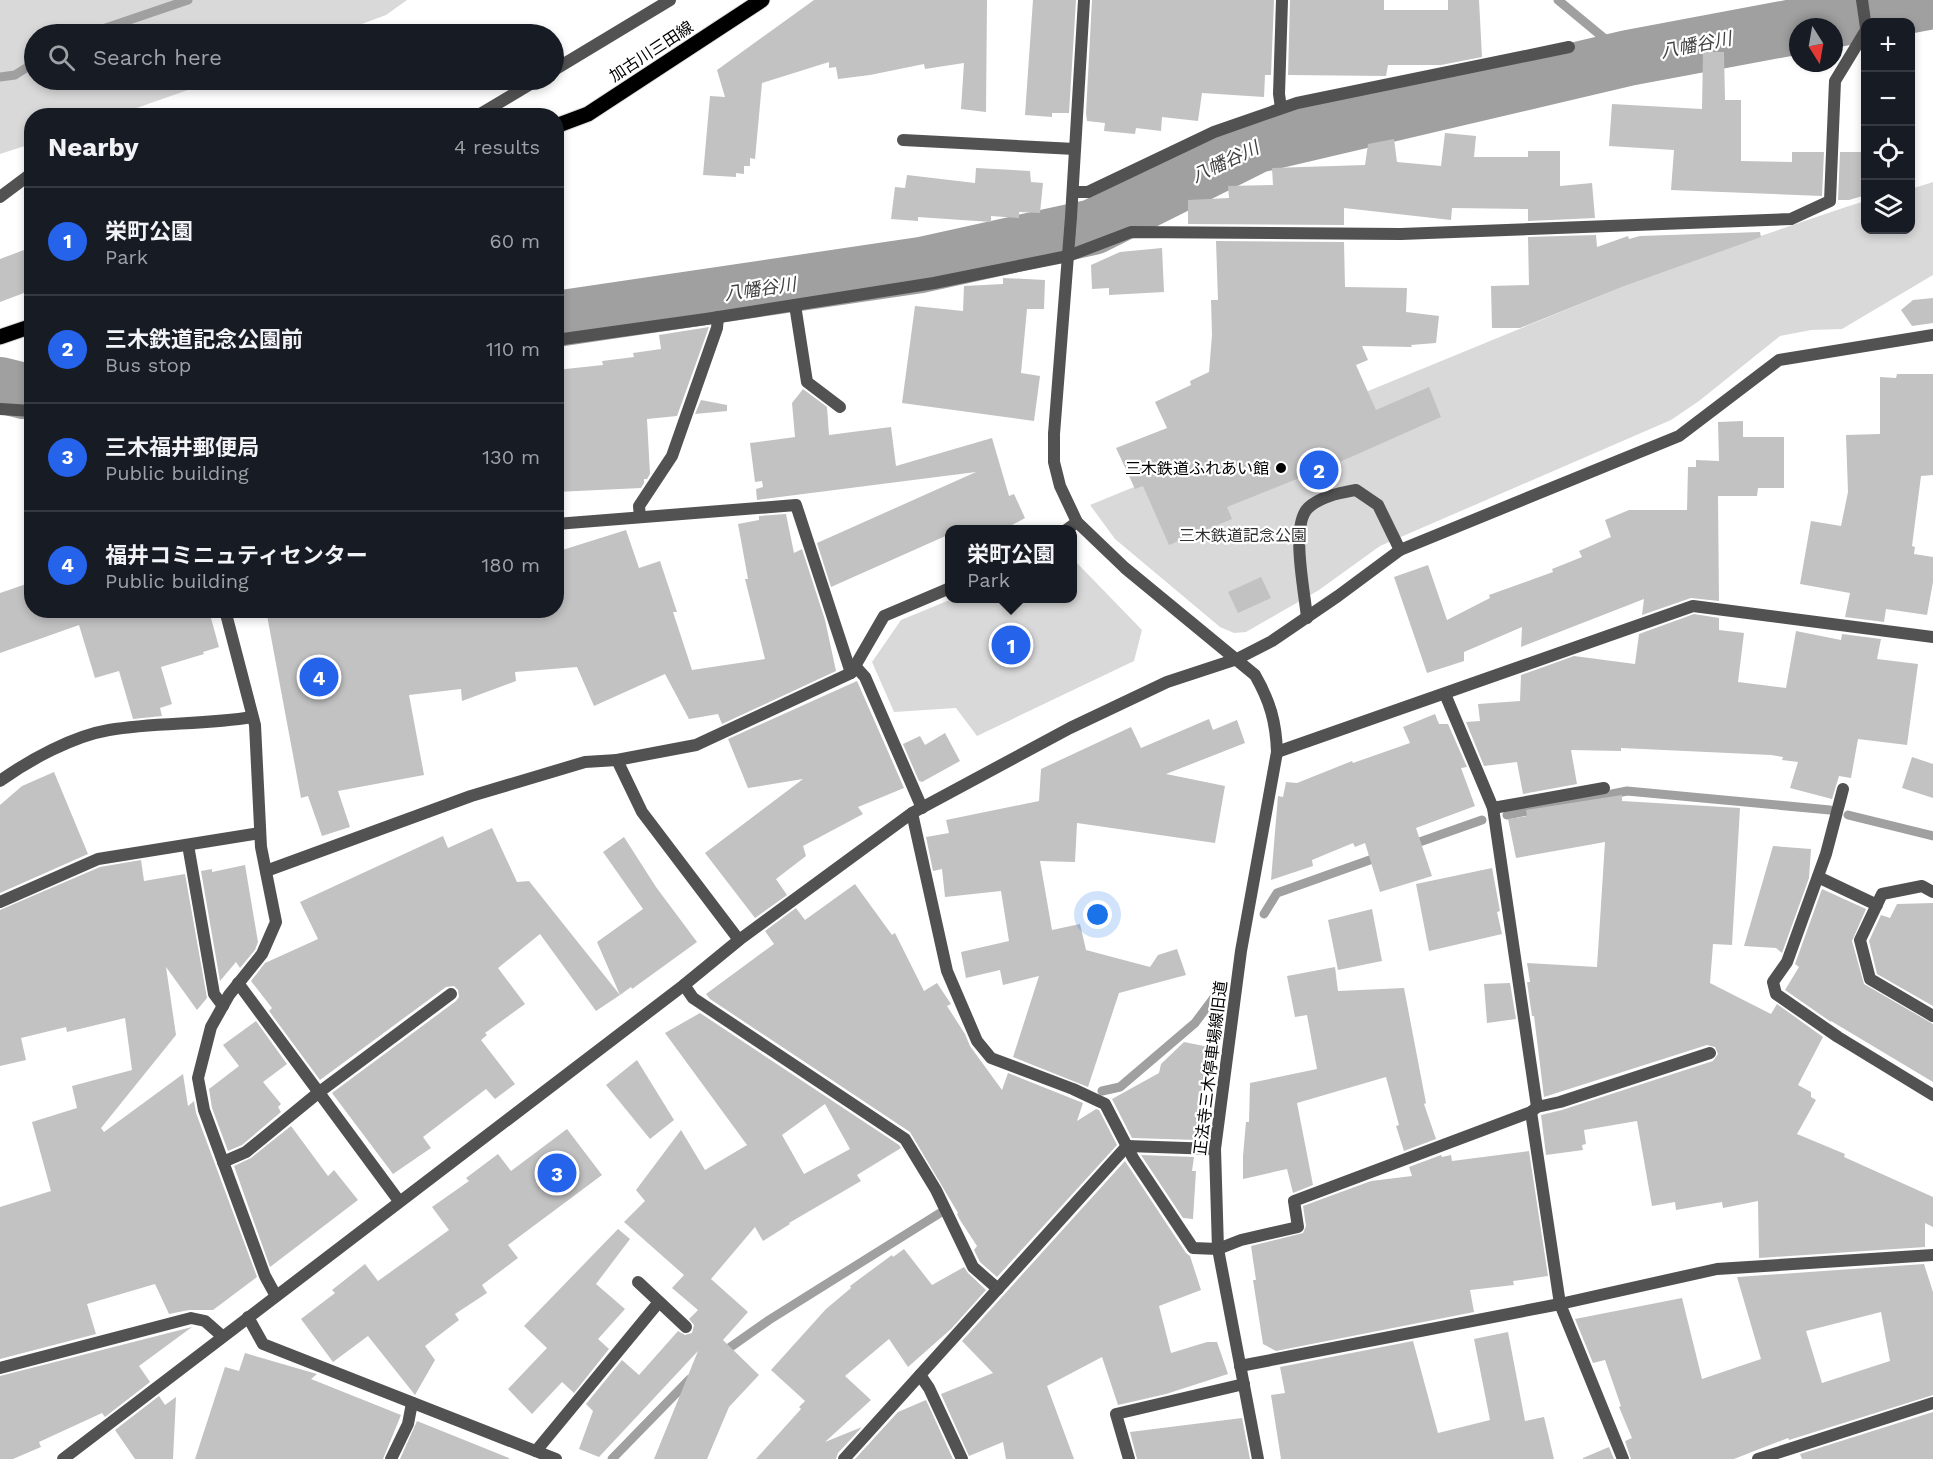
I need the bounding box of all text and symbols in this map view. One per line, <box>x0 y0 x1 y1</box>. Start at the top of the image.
street label: 加古川三田線 <box>606 17 697 86</box>
north arrow <box>1789 18 1843 72</box>
map controls <box>1861 18 1915 234</box>
button: + <box>1861 18 1915 72</box>
search box <box>24 24 564 90</box>
water label: 八幡谷川 <box>1659 27 1735 62</box>
icon: search <box>45 41 78 74</box>
text: Search here <box>93 45 222 70</box>
button: − <box>1861 72 1915 126</box>
button: locate <box>1861 126 1915 180</box>
text: Nearby <box>48 132 139 162</box>
text: 4 results <box>454 135 540 159</box>
water label: 八幡谷川 <box>1188 136 1264 186</box>
button: layers <box>1861 180 1915 234</box>
text: 栄町公園 <box>105 219 193 244</box>
text: 1 <box>63 229 72 253</box>
text: 60 m <box>490 229 540 253</box>
text: Park <box>105 245 148 269</box>
water label: 八幡谷川 <box>723 273 799 304</box>
text: 三木鉄道記念公園前 <box>105 327 303 352</box>
text: 2 <box>62 337 73 361</box>
text: 110 m <box>486 337 540 361</box>
text: Bus stop <box>105 353 191 377</box>
text: 三木福井郵便局 <box>105 435 259 460</box>
text: 3 <box>62 445 73 469</box>
text: 130 m <box>482 445 540 469</box>
pin: 2 <box>1300 448 1338 492</box>
place label: 三木鉄道ふれあい館 <box>1125 459 1269 478</box>
text: Public building <box>105 461 249 485</box>
marker: 三木鉄道ふれあい館 <box>1274 461 1288 475</box>
popup <box>945 525 1077 603</box>
park label: 三木鉄道記念公園 <box>1179 526 1307 545</box>
text: 栄町公園 <box>967 542 1055 567</box>
text: 福井コミニュティセンター <box>105 543 368 568</box>
text: 4 <box>61 553 74 577</box>
text: 180 m <box>482 553 540 577</box>
text: Park <box>967 568 1010 592</box>
text: Public building <box>105 569 249 593</box>
pin: 1 <box>992 622 1030 668</box>
pin: 4 <box>300 654 338 700</box>
your location <box>1083 900 1112 929</box>
street label: 正法寺三木停車場線旧道 <box>1190 980 1231 1157</box>
pin: 3 <box>538 1150 576 1196</box>

